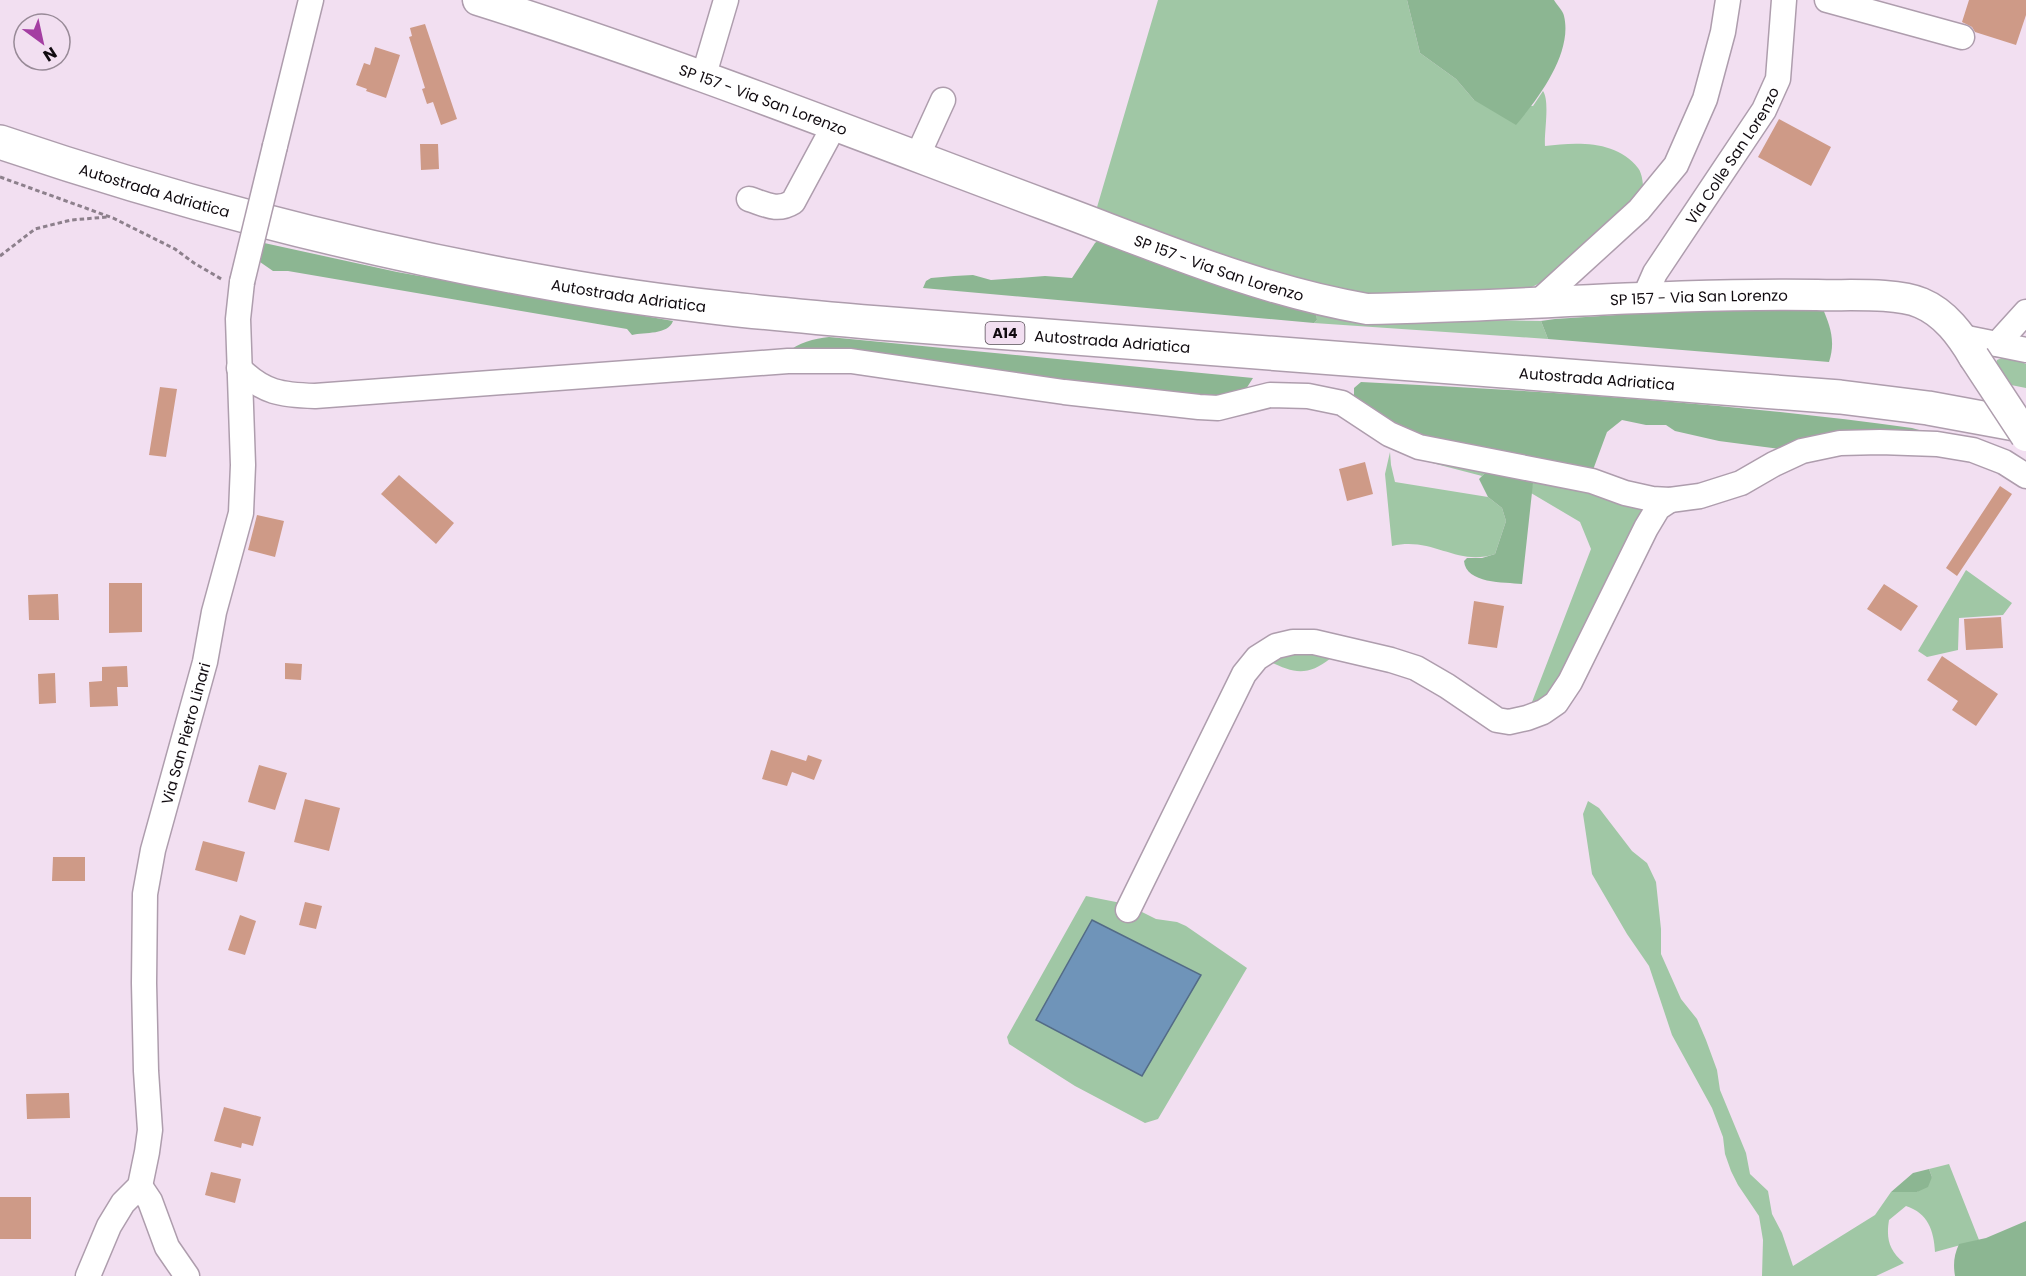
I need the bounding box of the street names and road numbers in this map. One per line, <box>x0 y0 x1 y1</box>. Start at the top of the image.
street label: SP 157 - Via San Lorenzo <box>676 58 850 140</box>
street label: Via Colle San Lorenzo <box>1680 83 1784 228</box>
street label: Autostrada Adriatica <box>77 158 232 222</box>
street label: SP 157 - Via San Lorenzo <box>1131 229 1306 305</box>
street label: Autostrada Adriatica <box>550 273 707 317</box>
street label: SP 157 - Via San Lorenzo <box>1609 284 1788 310</box>
road number: A14 <box>986 322 1024 344</box>
street label: Autostrada Adriatica <box>1034 325 1191 357</box>
street label: Autostrada Adriatica <box>1518 362 1676 395</box>
street label: Via San Pietro Linari <box>156 660 215 807</box>

